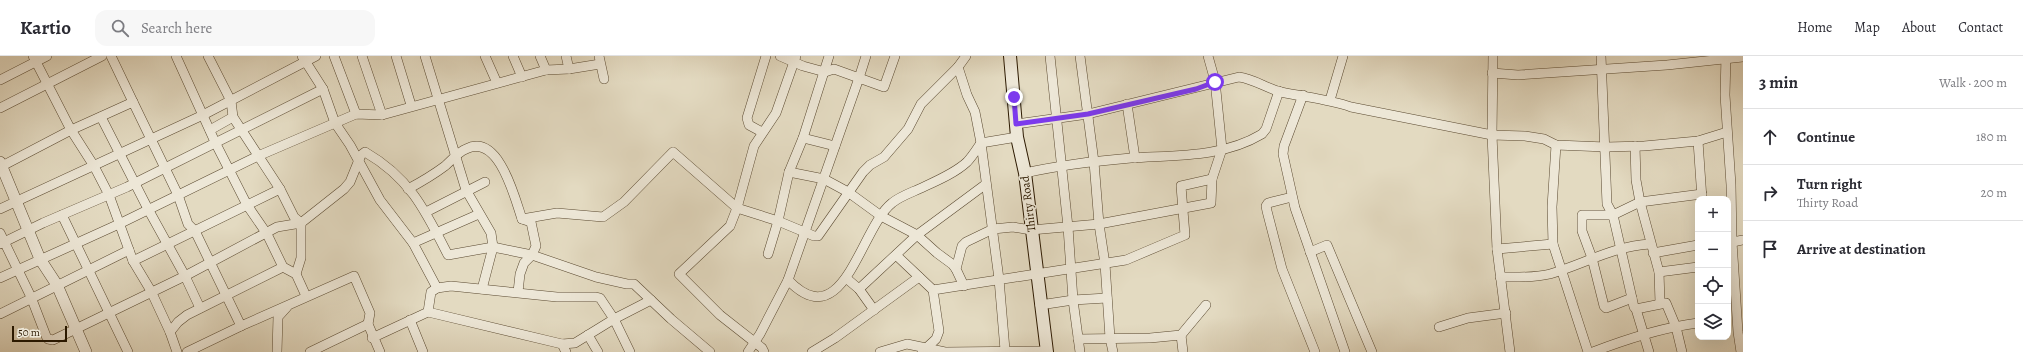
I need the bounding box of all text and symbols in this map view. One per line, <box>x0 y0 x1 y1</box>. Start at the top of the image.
search box <box>95 10 375 46</box>
text: Kartio <box>20 15 71 41</box>
icon: search <box>109 17 131 39</box>
text: Search here <box>141 18 212 38</box>
text: Home <box>1797 18 1832 37</box>
text: Map <box>1854 18 1880 37</box>
text: About <box>1902 18 1936 37</box>
text: Contact <box>1958 18 2003 37</box>
text: 3 min <box>1759 71 1798 94</box>
route start <box>1206 73 1224 91</box>
text: Walk · 200 m <box>1939 74 2007 91</box>
route end <box>1005 88 1023 106</box>
icon: ahead <box>1759 126 1781 148</box>
text: Continue <box>1797 127 1855 147</box>
text: 180 m <box>1976 128 2007 145</box>
street label: Thirty Road <box>1017 174 1039 233</box>
text: Turn right <box>1797 174 1862 194</box>
icon: right <box>1759 182 1781 204</box>
text: 20 m <box>1981 184 2007 201</box>
text: Thirty Road <box>1797 194 1858 211</box>
map controls <box>1695 196 1731 340</box>
button: + <box>1695 196 1731 232</box>
button: − <box>1695 232 1731 268</box>
icon: arrive <box>1759 238 1781 260</box>
text: Arrive at destination <box>1797 239 1926 259</box>
button: locate <box>1695 268 1731 304</box>
button: layers <box>1695 304 1731 340</box>
scale bar <box>12 324 67 343</box>
text: 50 m <box>18 325 40 340</box>

